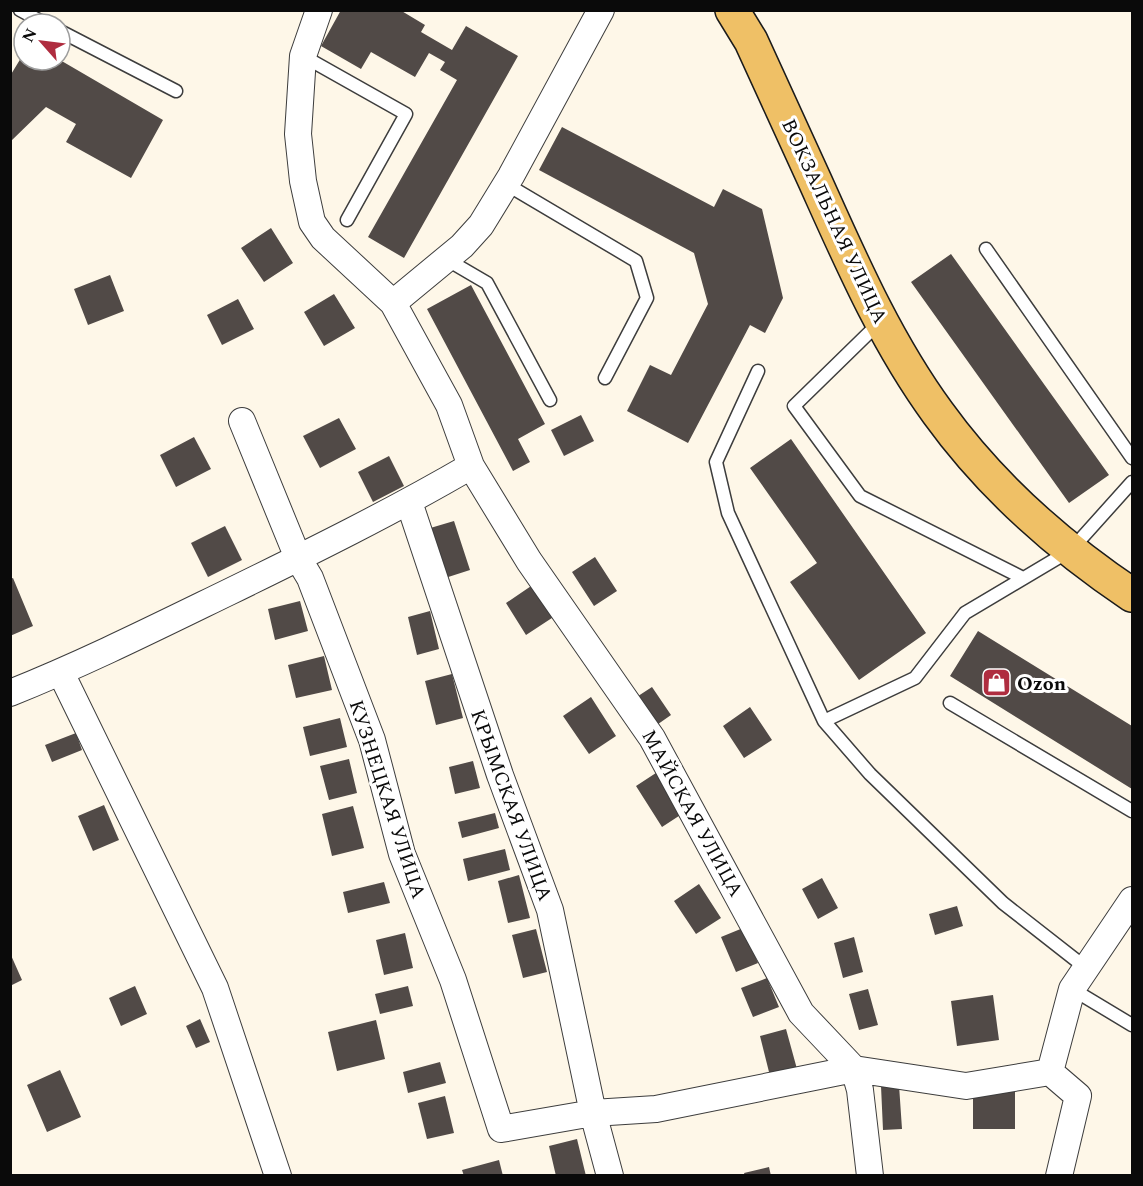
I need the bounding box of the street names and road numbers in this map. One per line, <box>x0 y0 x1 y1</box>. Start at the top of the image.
street label: ВОКЗАЛЬНАЯ УЛИЦА <box>773 114 895 329</box>
street label: КУЗНЕЦКАЯ УЛИЦА <box>341 696 433 903</box>
street label: КРЫМСКАЯ УЛИЦА <box>462 705 560 906</box>
street label: МАЙСКАЯ УЛИЦА <box>634 724 751 903</box>

